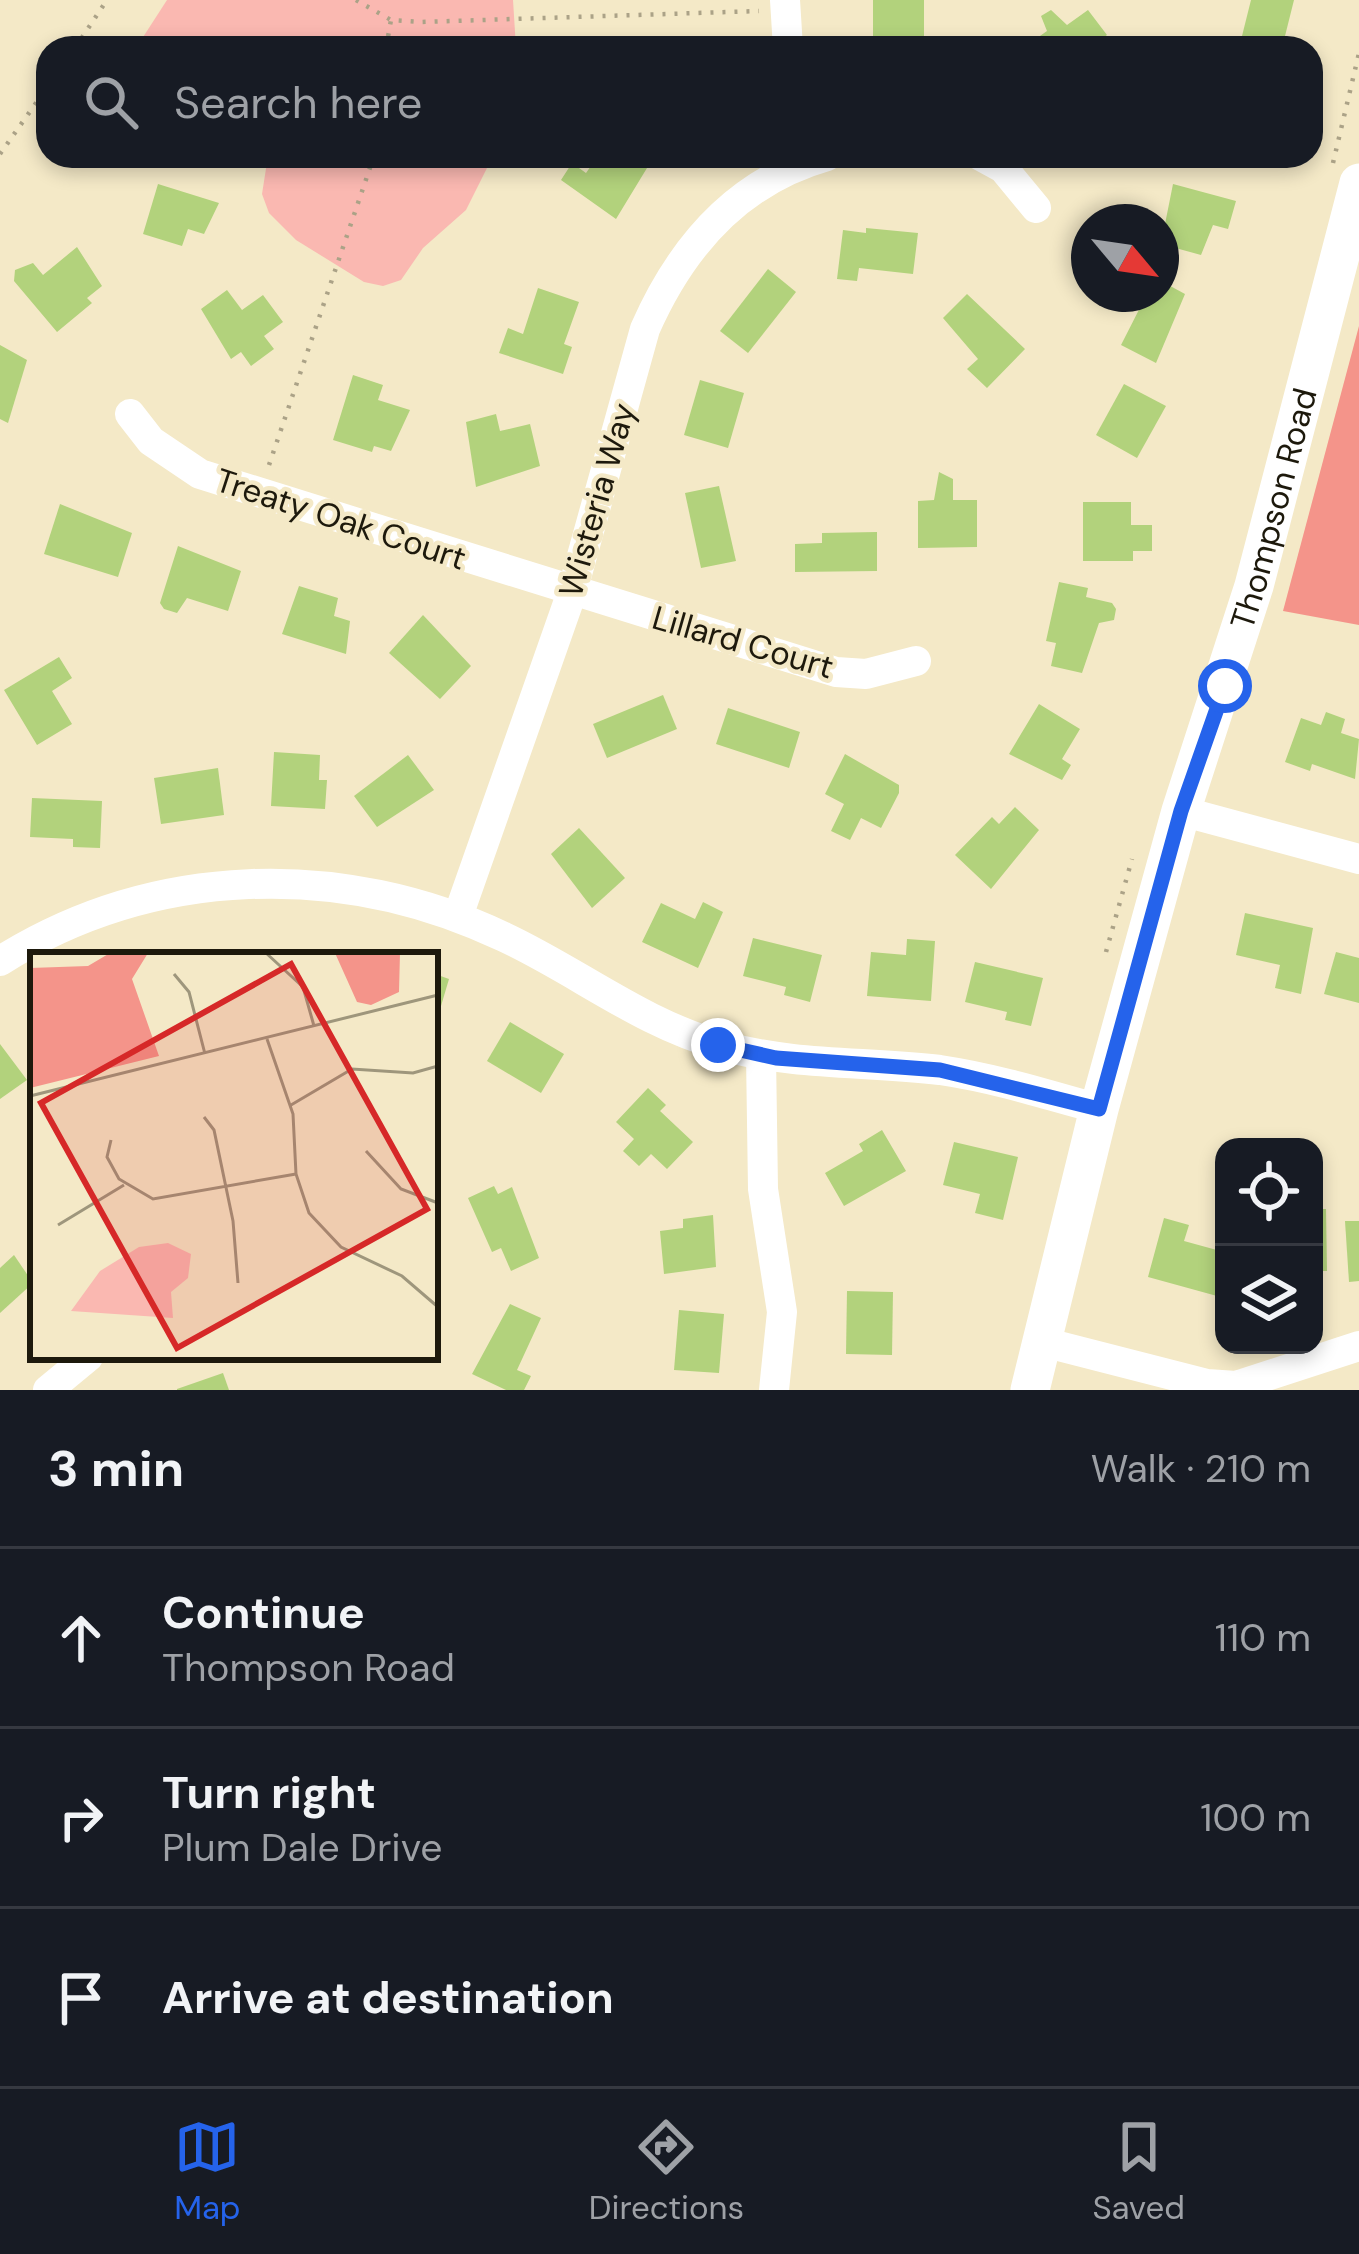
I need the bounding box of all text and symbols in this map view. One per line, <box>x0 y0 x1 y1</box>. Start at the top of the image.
search box <box>36 36 1323 168</box>
icon: search <box>78 69 144 135</box>
text: Search here <box>174 73 422 132</box>
north arrow <box>1071 204 1179 312</box>
street label: Thompson Road <box>1220 383 1326 634</box>
street label: Wisteria Way <box>549 398 645 602</box>
street label: Treaty Oak Court <box>210 458 472 580</box>
street label: Lillard Court <box>648 596 838 688</box>
route start <box>1198 659 1252 713</box>
inset map <box>30 952 438 1360</box>
route end <box>691 1018 745 1072</box>
map controls <box>1215 1138 1323 1354</box>
button: locate <box>1215 1138 1323 1246</box>
button: layers <box>1215 1246 1323 1354</box>
text: 3 min <box>48 1435 184 1502</box>
text: Walk · 210 m <box>1091 1443 1311 1494</box>
text: Continue <box>162 1583 365 1642</box>
icon: ahead <box>48 1605 114 1671</box>
text: 110 m <box>1215 1612 1311 1663</box>
text: Thompson Road <box>162 1642 455 1693</box>
text: Turn right <box>162 1763 376 1822</box>
icon: right <box>48 1785 114 1851</box>
text: 100 m <box>1200 1792 1311 1843</box>
text: Plum Dale Drive <box>162 1822 442 1873</box>
icon: arrive <box>48 1965 114 2031</box>
text: Arrive at destination <box>162 1968 614 2027</box>
tab: Map <box>174 2114 241 2229</box>
tab: Directions <box>589 2114 744 2229</box>
tab: Saved <box>1092 2114 1185 2229</box>

